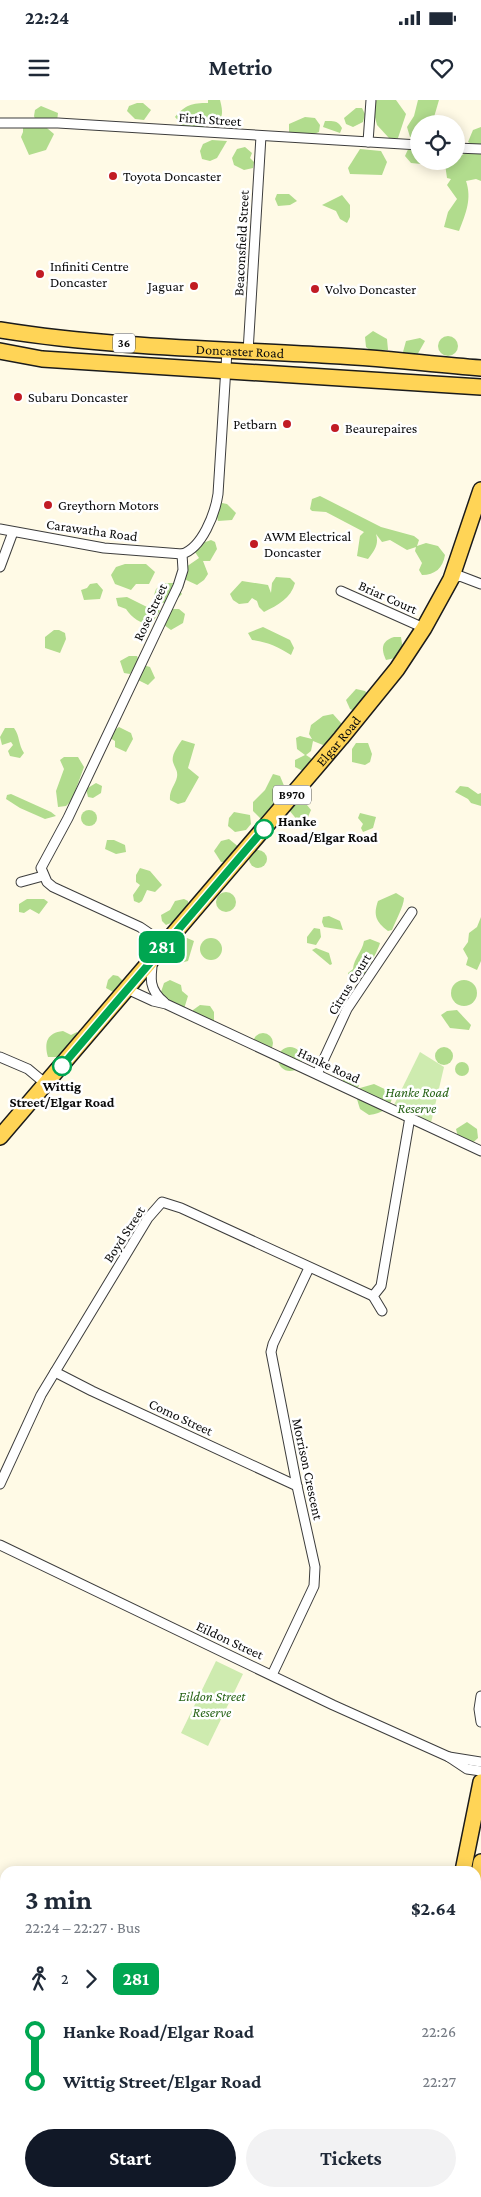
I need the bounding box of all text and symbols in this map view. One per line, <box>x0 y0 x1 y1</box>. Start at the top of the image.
text: 22:24 <box>25 7 69 28</box>
icon: menu <box>25 54 53 82</box>
icon: heart <box>428 54 456 82</box>
text: Metrio <box>209 55 272 80</box>
street label: Firth Street <box>178 109 242 129</box>
map controls <box>410 115 465 170</box>
button: locate <box>410 115 465 170</box>
place label: Toyota Doncaster <box>123 168 221 184</box>
marker: Toyota Doncaster <box>107 170 119 182</box>
street label: Beaconsfield Street <box>230 189 252 296</box>
place label: Infiniti Centre Doncaster <box>50 258 129 290</box>
marker: Infiniti Centre Doncaster <box>34 268 46 280</box>
place label: Jaguar <box>146 278 184 294</box>
marker: Jaguar <box>188 280 200 292</box>
place label: Volvo Doncaster <box>325 281 416 297</box>
marker: Volvo Doncaster <box>309 283 321 295</box>
road number: 36 <box>113 334 135 352</box>
street label: Doncaster Road <box>195 341 285 361</box>
place label: Subaru Doncaster <box>28 389 128 405</box>
marker: Subaru Doncaster <box>12 391 24 403</box>
place label: Petbarn <box>233 416 277 432</box>
marker: Petbarn <box>281 418 293 430</box>
place label: Beaurepaires <box>345 420 417 436</box>
marker: Beaurepaires <box>329 422 341 434</box>
place label: Greythorn Motors <box>58 497 159 513</box>
marker: Greythorn Motors <box>42 499 54 511</box>
street label: Carawatha Road <box>45 516 139 544</box>
place label: AWM Electrical Doncaster <box>264 528 352 560</box>
marker: AWM Electrical Doncaster <box>248 538 260 550</box>
street label: Briar Court <box>356 577 420 617</box>
street label: Rose Street <box>130 580 170 643</box>
street label: Elgar Road <box>313 712 364 769</box>
road number: B970 <box>273 786 311 804</box>
place label: Hanke Road/Elgar Road <box>278 813 378 845</box>
marker: Hanke Road/Elgar Road <box>254 819 274 839</box>
line badge: 281 <box>133 931 191 963</box>
text: 281 <box>149 937 175 957</box>
street label: Citrus Court <box>324 950 374 1018</box>
street label: Hanke Road <box>295 1044 363 1087</box>
marker: Wittig Street/Elgar Road <box>52 1056 72 1076</box>
place label: Wittig Street/Elgar Road <box>9 1078 115 1110</box>
park label: Hanke Road Reserve <box>385 1084 449 1116</box>
street label: Boyd Street <box>100 1203 148 1265</box>
street label: Como Street <box>146 1395 216 1439</box>
street label: Morrison Crescent <box>289 1417 327 1522</box>
street label: Eildon Street <box>194 1617 266 1663</box>
park label: Eildon Street Reserve <box>178 1688 246 1720</box>
text: 3 min <box>25 1884 92 1915</box>
text: $2.64 <box>411 1898 456 1919</box>
text: 22:24 – 22:27 · Bus <box>25 1919 140 1936</box>
icon: walk <box>25 1965 53 1993</box>
icon: forward <box>77 1965 105 1993</box>
text: 281 <box>123 1969 149 1989</box>
text: 2 <box>61 1970 69 1987</box>
text: Hanke Road/Elgar Road <box>63 2021 254 2042</box>
text: 22:26 <box>421 2023 456 2040</box>
text: Wittig Street/Elgar Road <box>63 2071 261 2092</box>
text: 22:27 <box>422 2073 456 2090</box>
button: Start <box>25 2129 236 2187</box>
button: Tickets <box>246 2129 456 2187</box>

